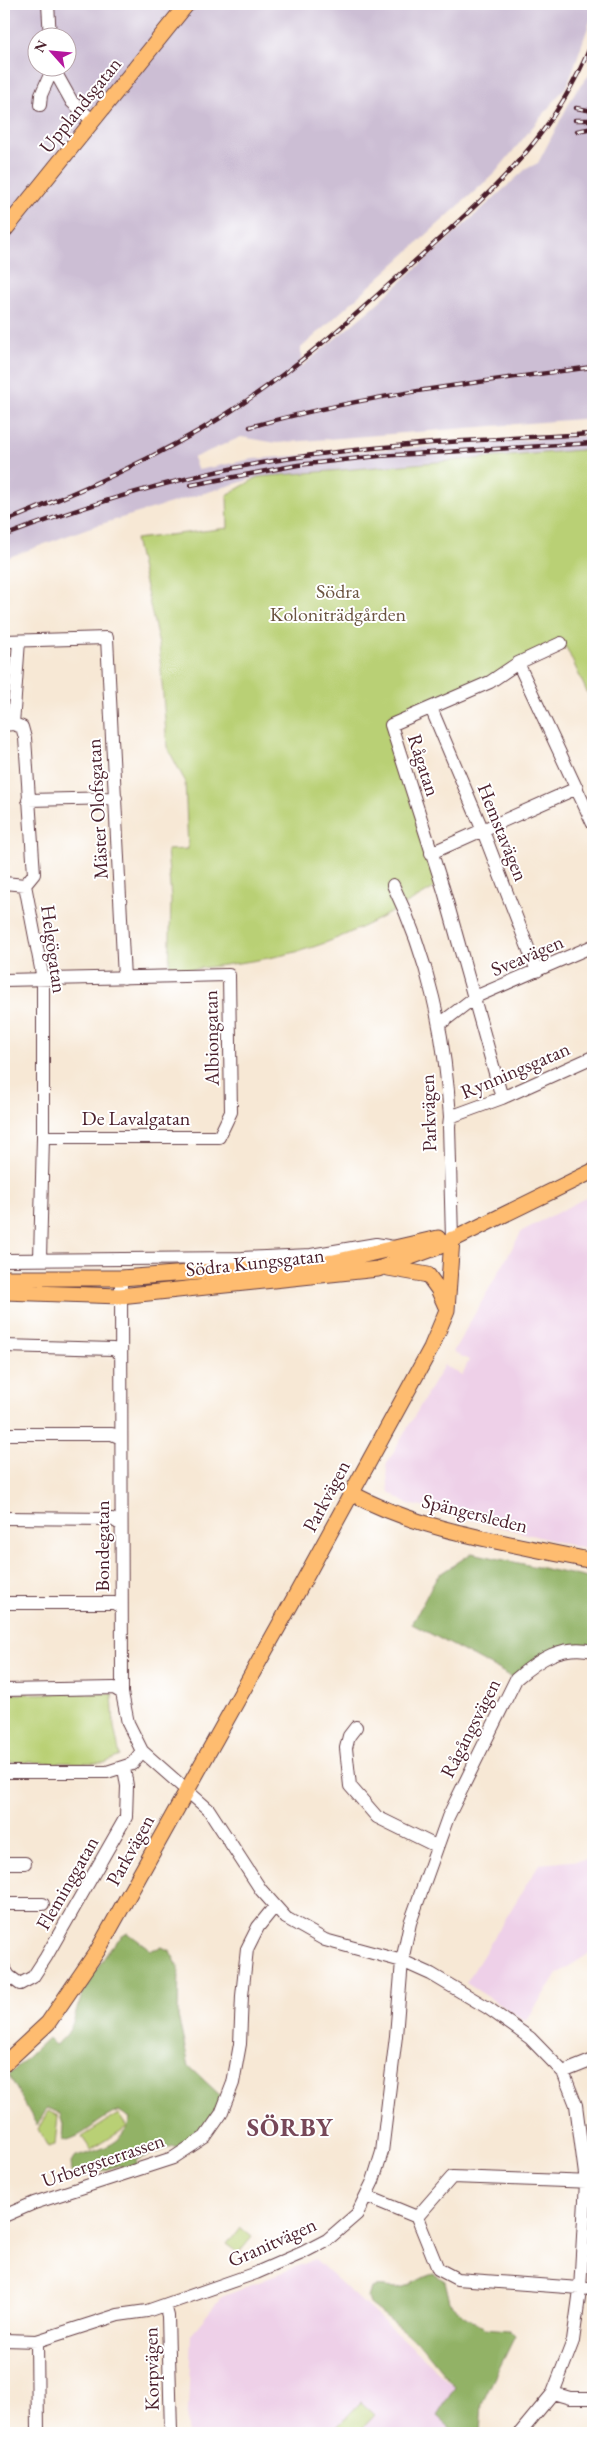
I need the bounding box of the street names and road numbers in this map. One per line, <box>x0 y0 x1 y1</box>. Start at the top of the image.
street label: Upplandsgatan <box>33 51 127 159</box>
street label: Rågatan <box>402 731 446 800</box>
street label: Mäster Olofsgatan <box>80 737 114 880</box>
street label: Hemstavägen <box>472 779 535 885</box>
street label: Helgögatan <box>35 903 73 995</box>
street label: Sveavägen <box>487 928 568 982</box>
street label: Albiongatan <box>197 989 225 1087</box>
street label: Rynningsgatan <box>456 1035 574 1105</box>
street label: Parkvägen <box>414 1073 442 1152</box>
street label: De Lavalgatan <box>82 1105 191 1131</box>
street label: Södra Kungsgatan <box>184 1242 326 1282</box>
street label: Parkvägen <box>296 1455 356 1536</box>
street label: Spängersleden <box>419 1487 531 1539</box>
street label: Bondegatan <box>89 1500 115 1592</box>
street label: Rågångsvägen <box>434 1674 506 1782</box>
street label: Parkvägen <box>100 1809 160 1890</box>
street label: Fleminggatan <box>30 1831 104 1935</box>
street label: Urbergsterrassen <box>38 2127 168 2193</box>
street label: Granitvägen <box>224 2211 321 2273</box>
street label: Korpvägen <box>137 2326 165 2411</box>

